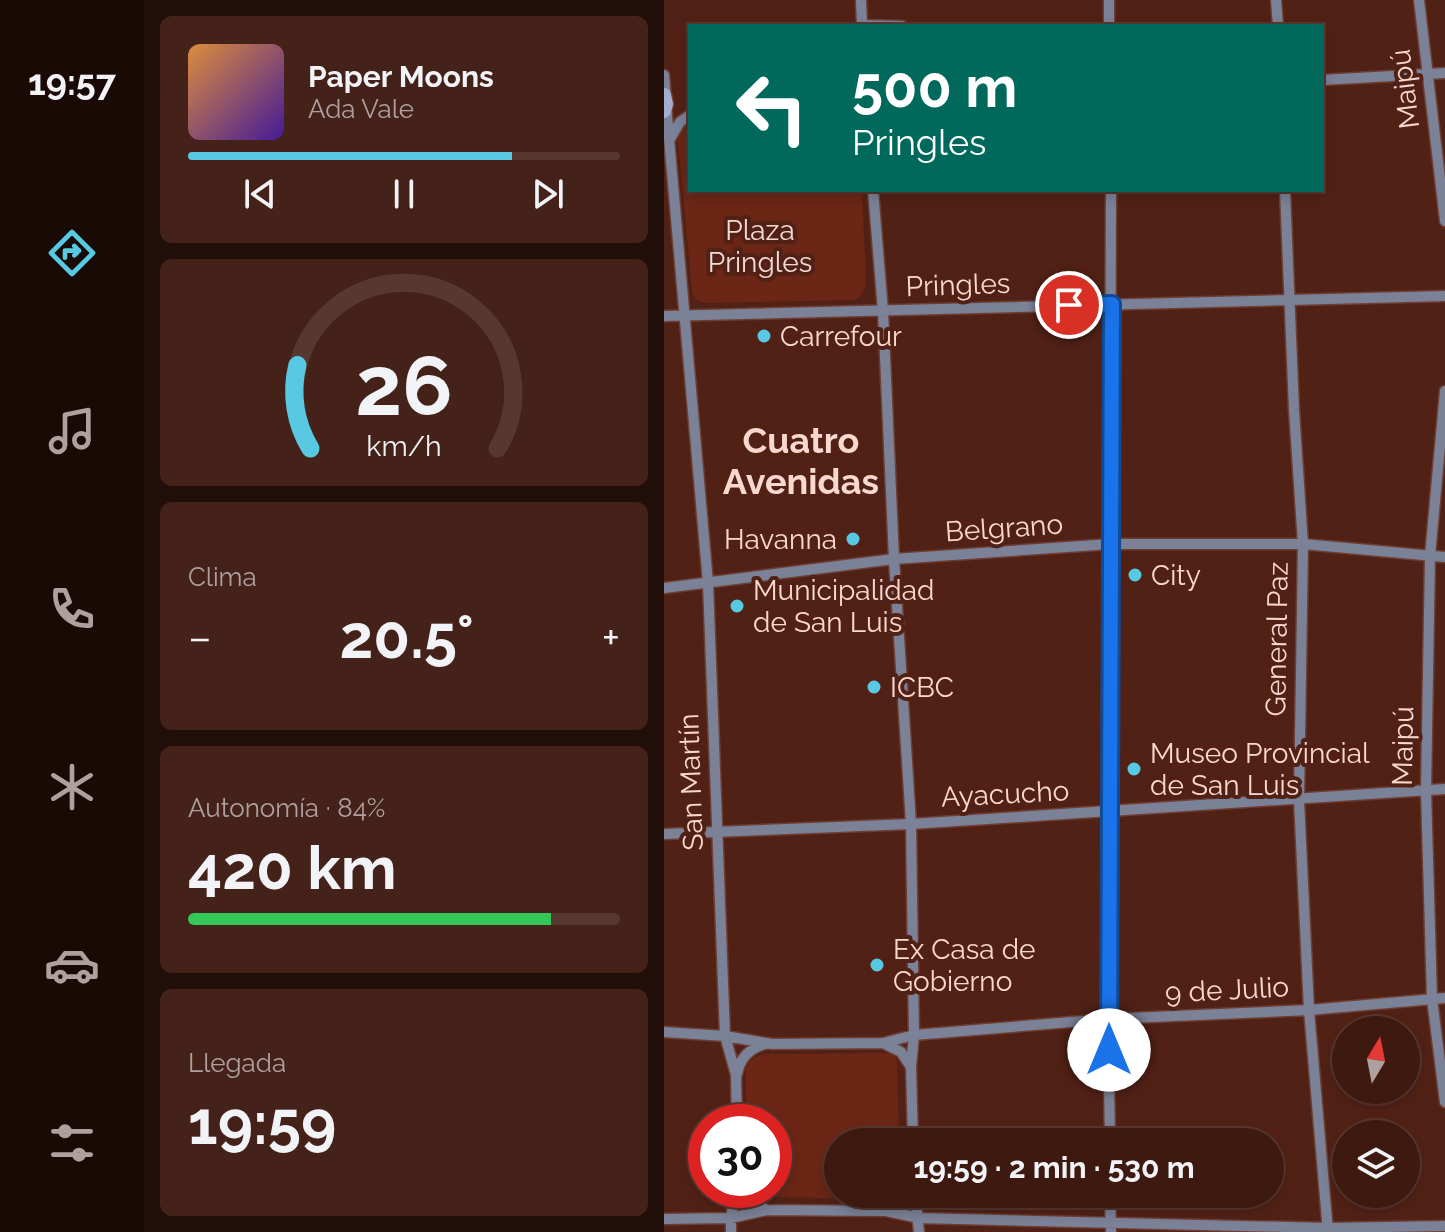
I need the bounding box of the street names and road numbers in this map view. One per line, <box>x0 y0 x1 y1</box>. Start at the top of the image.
street label: Maipú <box>1384 47 1426 131</box>
street label: Pringles <box>905 267 1011 303</box>
street label: Belgrano <box>944 507 1064 549</box>
street label: General Paz <box>1259 561 1295 717</box>
street label: Maipú <box>1386 706 1420 786</box>
street label: San Martín <box>672 713 710 851</box>
street label: Ayacucho <box>940 774 1070 814</box>
street label: 9 de Julio <box>1164 970 1290 1010</box>

